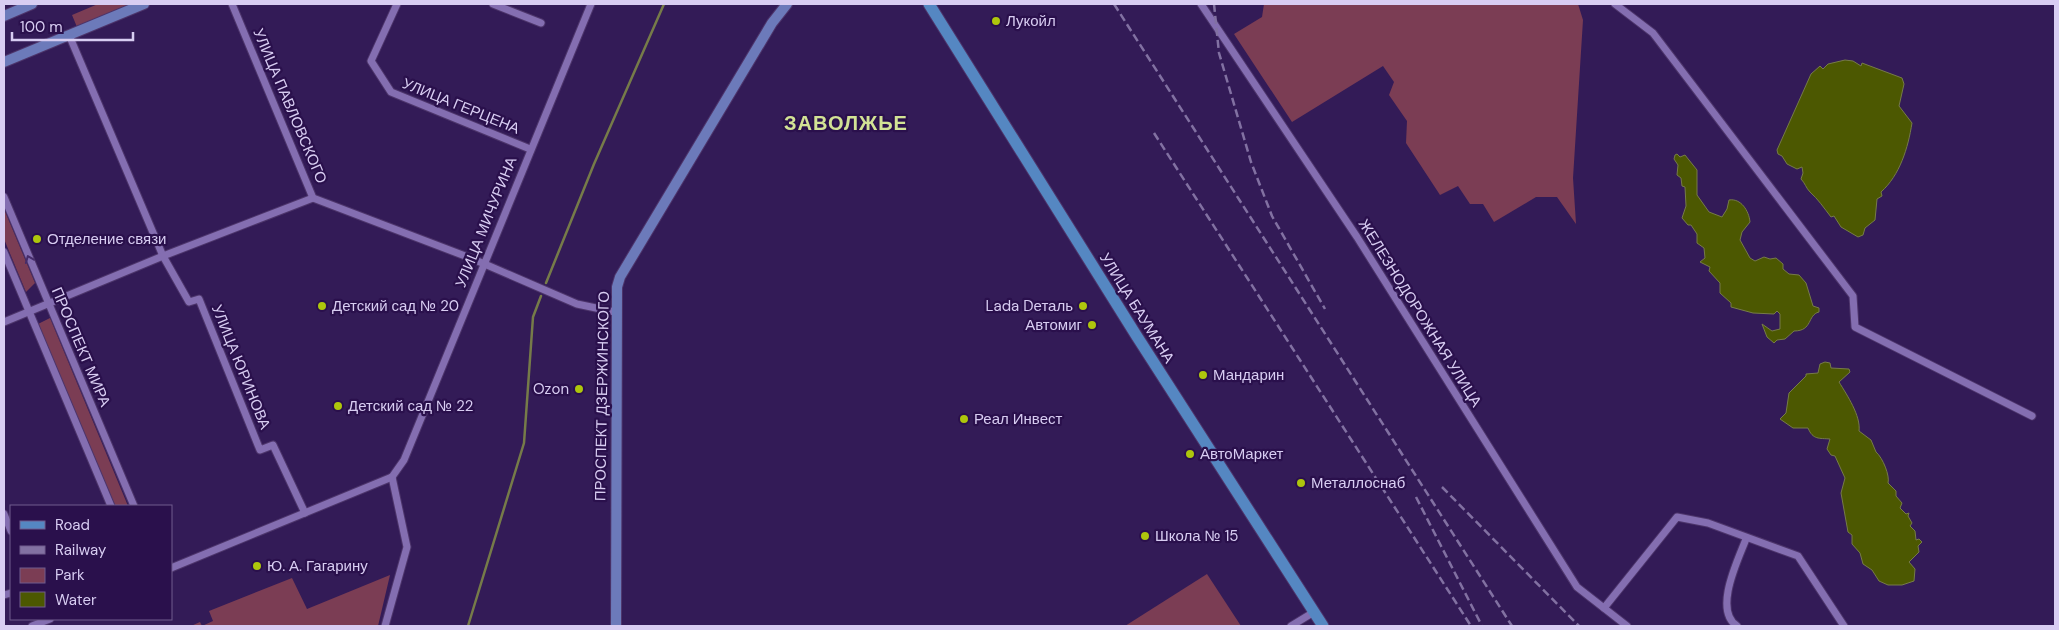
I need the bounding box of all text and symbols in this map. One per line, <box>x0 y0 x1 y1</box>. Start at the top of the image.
scale bar <box>12 10 134 42</box>
place label: Лукойл <box>1006 11 1056 31</box>
marker: Лукойл <box>990 15 1002 27</box>
text: 100 m <box>20 17 63 37</box>
street label: УЛИЦА ПАВЛОВСКОГО <box>248 26 332 186</box>
street label: УЛИЦА ГЕРЦЕНА <box>399 73 523 139</box>
district label: ЗАВОЛЖЬЕ <box>784 110 908 136</box>
street label: УЛИЦА МИЧУРИНА <box>451 154 521 290</box>
street label: ЖЕЛЕЗНОДОРОЖНАЯ УЛИЦА <box>1354 215 1486 411</box>
place label: Отделение связи <box>47 229 166 249</box>
marker: Отделение связи <box>31 233 43 245</box>
street label: УЛИЦА БАУМАНА <box>1095 249 1179 367</box>
one-way arrow <box>25 255 35 264</box>
street label: ПРОСПЕКТ МИРА <box>47 284 115 410</box>
street label: ПРОСПЕКТ ДЗЕРЖИНСКОГО <box>590 291 614 501</box>
place label: Детский сад № 20 <box>332 296 459 316</box>
place label: Lada Dеталь <box>986 296 1073 316</box>
marker: Детский сад № 20 <box>316 300 328 312</box>
marker: Lada Dеталь <box>1077 300 1089 312</box>
street label: УЛИЦА ЮРИНОВА <box>207 302 275 432</box>
place label: Автомиг <box>1025 315 1083 335</box>
marker: Автомиг <box>1086 319 1098 331</box>
place label: Мандарин <box>1213 365 1284 385</box>
marker: Мандарин <box>1197 369 1209 381</box>
place label: Ozon <box>533 379 569 399</box>
marker: Ozon <box>573 383 585 395</box>
place label: Детский сад № 22 <box>348 396 473 416</box>
marker: Детский сад № 22 <box>332 400 344 412</box>
place label: Реал Инвест <box>974 409 1062 429</box>
marker: Реал Инвест <box>958 413 970 425</box>
place label: АвтоМаркет <box>1200 444 1284 464</box>
marker: АвтоМаркет <box>1184 448 1196 460</box>
place label: Металлоснаб <box>1311 473 1405 493</box>
marker: Металлоснаб <box>1295 477 1307 489</box>
legend <box>10 505 172 620</box>
text: Road <box>55 515 90 535</box>
place label: Школа № 15 <box>1155 526 1239 546</box>
marker: Школа № 15 <box>1139 530 1151 542</box>
text: Railway <box>55 540 107 560</box>
place label: Ю. А. Гагарину <box>267 556 368 576</box>
marker: Ю. А. Гагарину <box>251 560 263 572</box>
text: Park <box>55 565 85 585</box>
text: Water <box>55 590 97 610</box>

